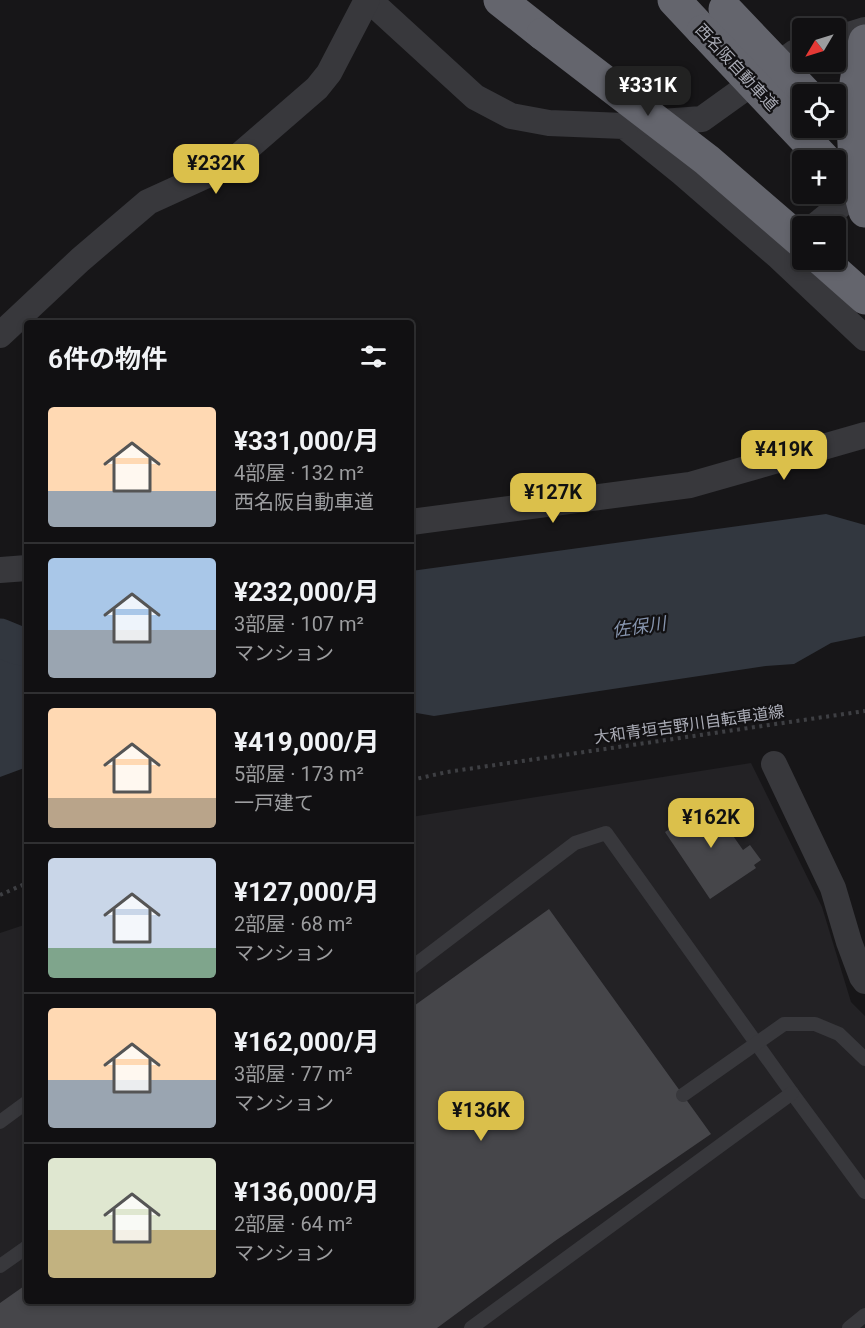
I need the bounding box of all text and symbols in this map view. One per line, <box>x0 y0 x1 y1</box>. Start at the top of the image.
north arrow <box>792 18 846 72</box>
map controls <box>792 18 846 270</box>
street label: 西名阪自動車道 <box>691 20 782 115</box>
pin: ¥331K <box>606 66 690 117</box>
text: ¥331K <box>619 73 677 97</box>
button: locate <box>792 84 846 138</box>
pin: ¥232K <box>174 144 258 195</box>
button: + <box>792 150 846 204</box>
text: ¥232K <box>187 151 245 175</box>
button: − <box>792 216 846 270</box>
icon: filters <box>357 340 390 373</box>
text: 6件の物件 <box>48 344 167 374</box>
text: ¥331,000/月 <box>234 426 380 456</box>
pin: ¥419K <box>742 430 826 481</box>
icon: home <box>96 431 168 503</box>
text: ¥419K <box>755 437 813 461</box>
text: 4部屋 · 132 m² <box>234 461 364 485</box>
pin: ¥127K <box>511 473 595 524</box>
text: ¥127K <box>524 480 582 504</box>
text: 西名阪自動車道 <box>234 490 374 514</box>
text: ¥232,000/月 <box>234 577 380 607</box>
icon: home <box>96 582 168 654</box>
text: 3部屋 · 107 m² <box>234 612 364 636</box>
water label: 佐保川 <box>611 612 669 641</box>
text: マンション <box>234 641 334 665</box>
street label: 大和青垣吉野川自転車道線 <box>593 702 785 747</box>
text: ¥419,000/月 <box>234 727 380 757</box>
icon: home <box>96 732 168 804</box>
text: 5部屋 · 173 m² <box>234 762 364 786</box>
text: 一戸建て <box>234 791 314 815</box>
pin: ¥162K <box>669 798 753 849</box>
text: ¥162K <box>682 805 740 829</box>
text: ¥127,000/月 <box>234 877 380 907</box>
icon: home <box>96 882 168 954</box>
text: 2部屋 · 68 m² <box>234 912 353 936</box>
text: マンション <box>234 941 334 965</box>
text: ¥162,000/月 <box>234 1027 380 1057</box>
icon: home <box>96 1032 168 1104</box>
text: 3部屋 · 77 m² <box>234 1062 353 1086</box>
text: マンション <box>234 1091 334 1115</box>
pin: ¥136K <box>439 1091 523 1142</box>
text: ¥136K <box>452 1098 510 1122</box>
text: ¥136,000/月 <box>234 1177 380 1207</box>
icon: home <box>96 1182 168 1254</box>
text: 2部屋 · 64 m² <box>234 1212 353 1236</box>
text: マンション <box>234 1241 334 1265</box>

